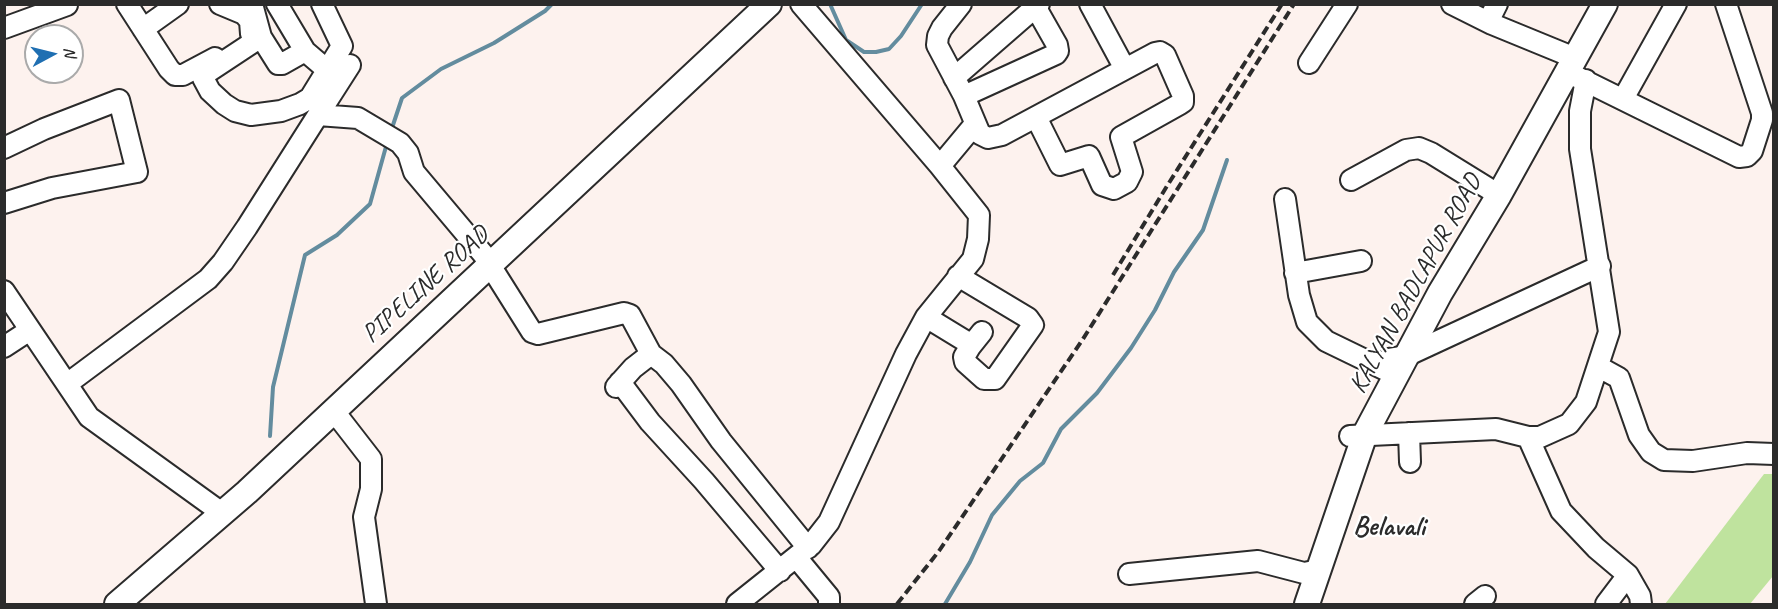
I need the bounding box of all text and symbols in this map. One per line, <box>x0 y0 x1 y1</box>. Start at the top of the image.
north arrow <box>24 24 84 84</box>
text: N <box>59 46 80 58</box>
street label: KALYAN BADLAPUR ROAD <box>1343 169 1489 399</box>
street label: PIPELINE ROAD <box>356 220 496 350</box>
district label: Belavali <box>1353 511 1425 545</box>

